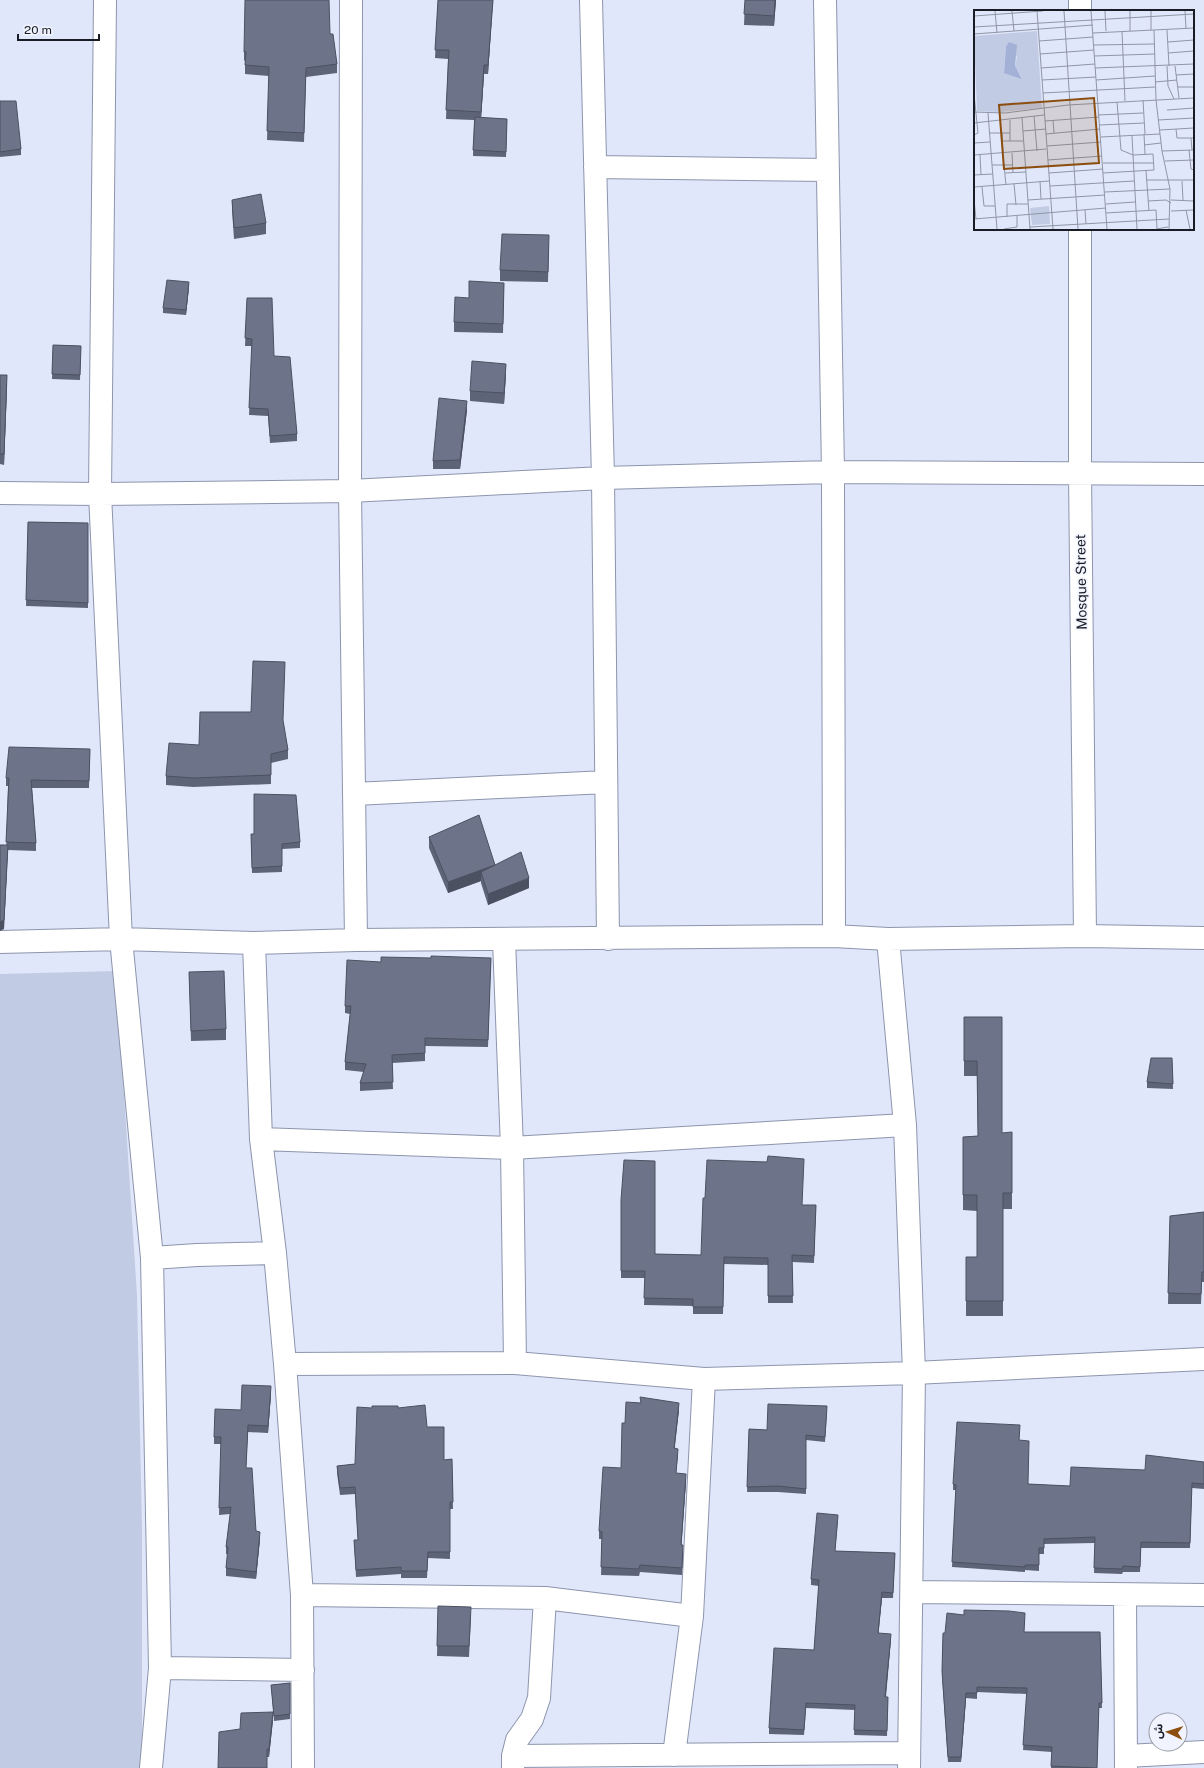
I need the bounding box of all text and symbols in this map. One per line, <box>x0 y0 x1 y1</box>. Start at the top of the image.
inset map <box>974 10 1194 230</box>
scale bar <box>18 16 99 42</box>
text: 20 m <box>24 23 52 37</box>
street label: Mosque Street <box>1072 534 1090 630</box>
north arrow <box>1148 1712 1188 1752</box>
text: ش <box>1152 1723 1166 1739</box>

